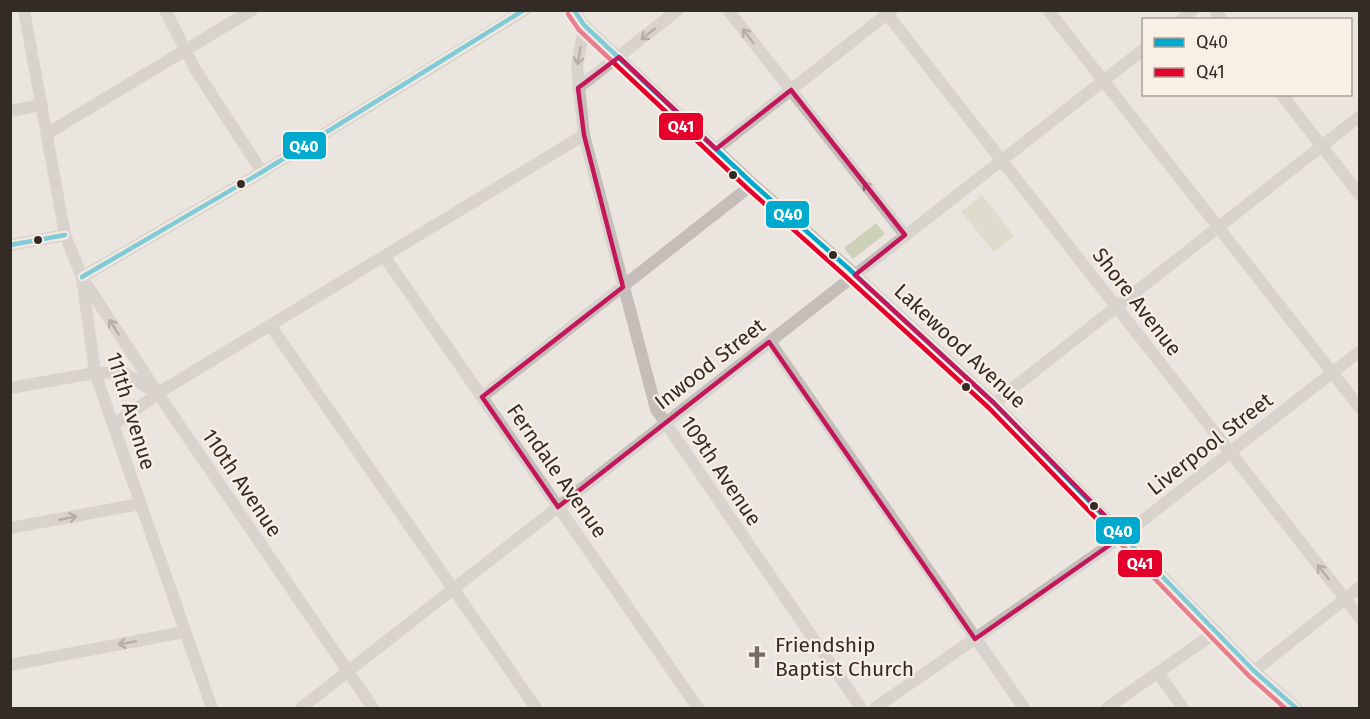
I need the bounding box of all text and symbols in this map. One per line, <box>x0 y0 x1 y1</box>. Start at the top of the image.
legend <box>1142 18 1352 96</box>
one-way arrow <box>641 27 657 40</box>
one-way arrow <box>742 28 755 44</box>
text: Q40 <box>1196 31 1228 53</box>
one-way arrow <box>573 46 584 66</box>
text: Q41 <box>1196 61 1225 83</box>
line badge: Q41 <box>658 112 704 141</box>
text: Q41 <box>668 117 694 136</box>
line badge: Q40 <box>282 131 327 160</box>
text: Q40 <box>289 137 319 156</box>
unlabelled marker <box>727 169 739 181</box>
unlabelled marker <box>235 178 247 190</box>
one-way arrow <box>862 182 875 198</box>
line badge: Q40 <box>765 200 810 229</box>
text: Q40 <box>773 205 803 224</box>
unlabelled marker <box>32 234 44 246</box>
street label: Shore Avenue <box>1087 243 1187 361</box>
unlabelled marker <box>827 249 839 261</box>
street label: Lakewood Avenue <box>889 278 1031 414</box>
street label: Inwood Street <box>650 313 771 415</box>
one-way arrow <box>108 319 120 336</box>
street label: 111th Avenue <box>101 349 161 473</box>
unlabelled marker <box>960 381 972 393</box>
street label: Liverpool Street <box>1142 387 1278 501</box>
street label: Ferndale Avenue <box>501 399 613 543</box>
street label: 109th Avenue <box>675 411 767 531</box>
street label: 110th Avenue <box>196 424 288 542</box>
unlabelled marker <box>1088 500 1100 512</box>
one-way arrow <box>58 512 77 523</box>
line badge: Q40 <box>1095 516 1141 545</box>
text: Q40 <box>1103 522 1133 541</box>
line badge: Q41 <box>1117 549 1163 578</box>
text: Q41 <box>1127 554 1153 573</box>
one-way arrow <box>1317 564 1330 580</box>
place label: Friendship Baptist Church <box>775 632 914 682</box>
one-way arrow <box>118 638 137 649</box>
church icon: Friendship Baptist Church <box>744 644 770 670</box>

